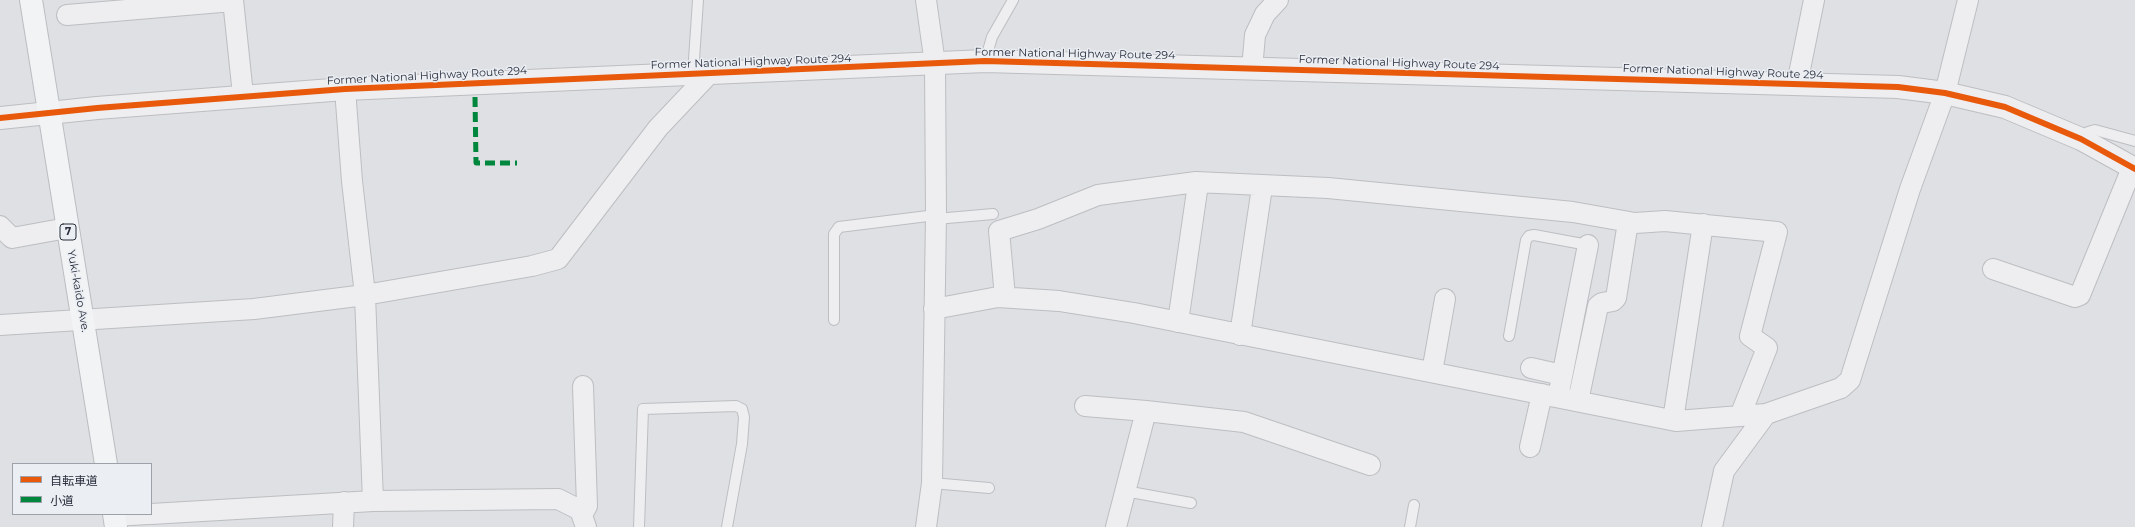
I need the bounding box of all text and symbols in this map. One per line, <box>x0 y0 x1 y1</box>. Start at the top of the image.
street label: Former National Highway Route 294 <box>975 46 1175 62</box>
street label: Former National Highway Route 294 <box>650 52 852 72</box>
street label: Former National Highway Route 294 <box>1298 53 1500 73</box>
street label: Former National Highway Route 294 <box>1622 62 1824 82</box>
street label: Former National Highway Route 294 <box>326 64 528 88</box>
road number: 7 <box>60 224 76 240</box>
street label: Yuki-kaido Ave. <box>64 249 92 333</box>
legend <box>12 463 152 515</box>
text: 自転車道 <box>50 473 98 488</box>
text: 小道 <box>50 493 74 508</box>

